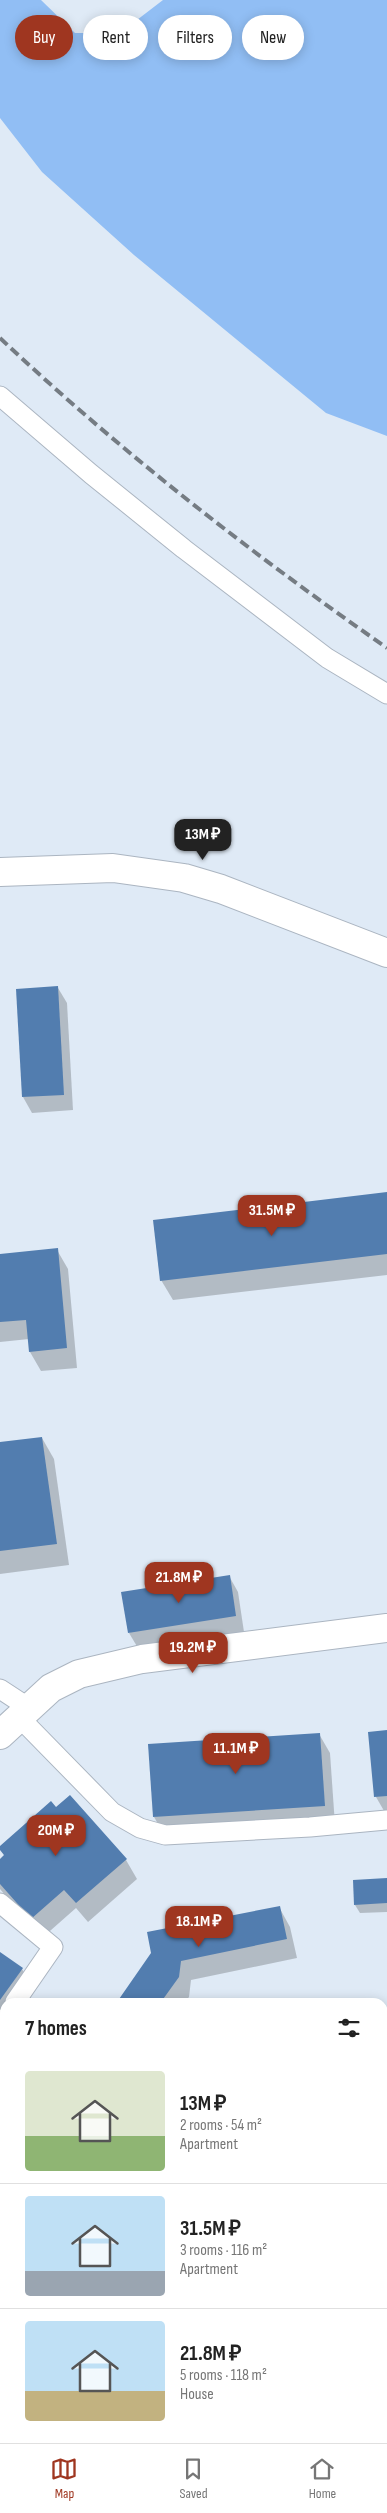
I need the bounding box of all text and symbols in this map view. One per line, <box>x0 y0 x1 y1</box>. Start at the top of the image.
chip: Buy <box>15 15 73 60</box>
chip: Rent <box>83 15 148 60</box>
chip: Filters <box>158 15 232 60</box>
chip: New <box>242 15 304 60</box>
pin: 13M ₽ <box>168 818 238 861</box>
text: 13M ₽ <box>185 825 221 844</box>
pin: 31.5M ₽ <box>226 1194 318 1237</box>
text: 31.5M ₽ <box>249 1201 295 1220</box>
pin: 21.8M ₽ <box>133 1562 225 1604</box>
text: 21.8M ₽ <box>156 1568 202 1587</box>
pin: 19.2M ₽ <box>147 1632 239 1674</box>
text: 19.2M ₽ <box>170 1638 216 1657</box>
pin: 11.1M ₽ <box>190 1732 282 1775</box>
text: 11.1M ₽ <box>214 1739 258 1758</box>
pin: 20M ₽ <box>21 1814 91 1857</box>
text: 20M ₽ <box>38 1821 74 1840</box>
pin: 18.1M ₽ <box>153 1906 245 1948</box>
text: 18.1M ₽ <box>176 1912 222 1931</box>
icon: filters <box>335 2014 363 2042</box>
text: 7 homes <box>25 2016 87 2041</box>
icon: home <box>65 2091 125 2151</box>
text: 13M ₽ <box>180 2091 226 2116</box>
text: 2 rooms · 54 m² <box>180 2116 262 2135</box>
text: Apartment <box>180 2135 238 2154</box>
icon: home <box>65 2216 125 2276</box>
text: 31.5M ₽ <box>180 2216 241 2241</box>
text: 3 rooms · 116 m² <box>180 2241 267 2260</box>
text: Apartment <box>180 2260 238 2279</box>
icon: home <box>65 2341 125 2401</box>
text: 21.8M ₽ <box>180 2341 241 2366</box>
text: 5 rooms · 118 m² <box>180 2366 267 2385</box>
text: House <box>180 2385 214 2404</box>
tab: Map <box>50 2455 78 2502</box>
tab: Saved <box>179 2455 208 2502</box>
tab: Home <box>308 2455 336 2502</box>

